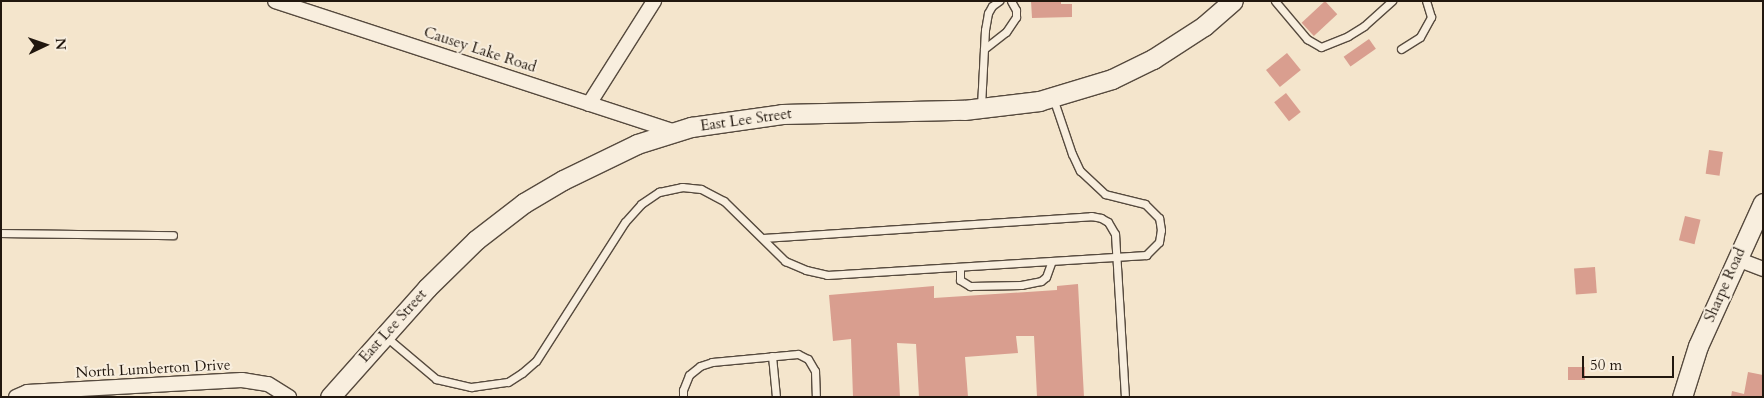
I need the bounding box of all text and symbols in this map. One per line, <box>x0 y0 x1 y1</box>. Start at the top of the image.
north arrow <box>20 20 70 70</box>
street label: Causey Lake Road <box>421 23 539 77</box>
text: N <box>51 38 70 51</box>
street label: East Lee Street <box>699 105 793 135</box>
street label: Sharpe Road <box>1701 245 1749 325</box>
street label: East Lee Street <box>355 286 431 366</box>
scale bar <box>1584 346 1676 378</box>
text: 50 m <box>1590 355 1622 375</box>
street label: North Lumberton Drive <box>75 356 231 382</box>

